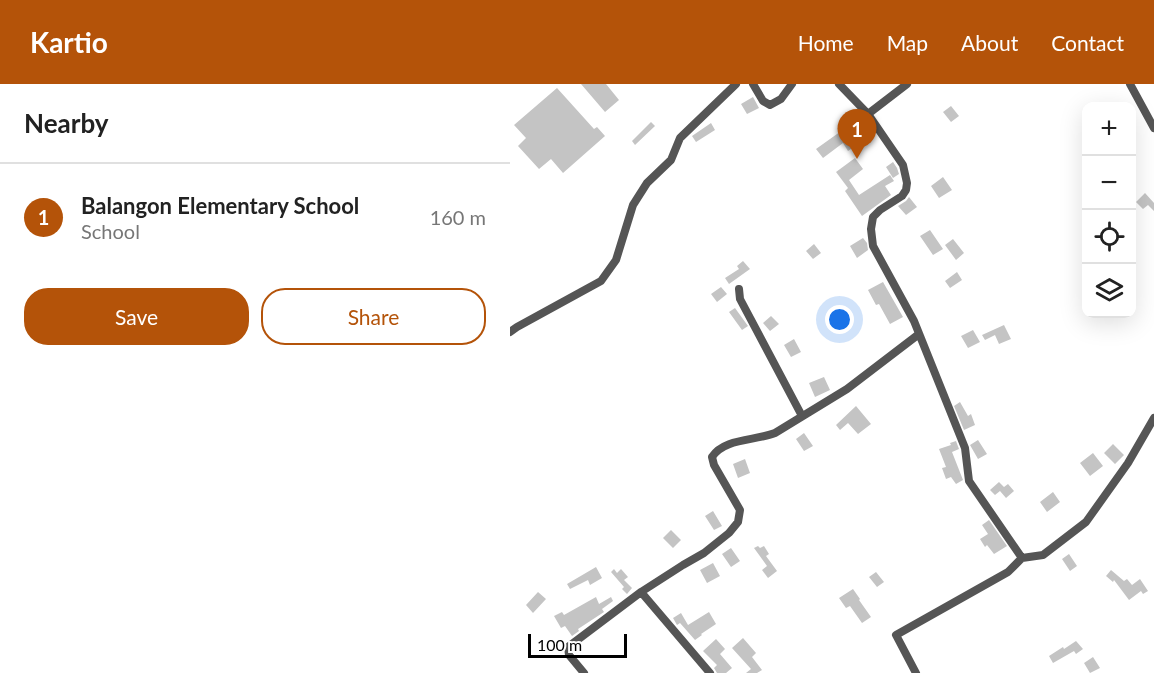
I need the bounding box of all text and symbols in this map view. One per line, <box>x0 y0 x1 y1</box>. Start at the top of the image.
text: Kartio <box>30 25 108 59</box>
text: Home <box>798 30 854 55</box>
text: Map <box>887 30 928 55</box>
text: About <box>961 30 1018 55</box>
text: Contact <box>1051 30 1124 55</box>
map controls <box>1082 102 1136 318</box>
button: + <box>1082 102 1136 156</box>
text: Nearby <box>24 107 109 139</box>
pin: 1 <box>838 110 876 159</box>
button: − <box>1082 156 1136 210</box>
text: Balangon Elementary School <box>81 192 359 219</box>
text: 1 <box>38 205 49 229</box>
text: 160 m <box>430 205 486 229</box>
button: locate <box>1082 210 1136 264</box>
text: School <box>81 219 140 243</box>
button: layers <box>1082 264 1136 318</box>
button: Save <box>24 288 249 345</box>
button: Share <box>261 288 486 345</box>
your location <box>825 305 854 334</box>
scale bar <box>528 631 627 658</box>
text: 100 m <box>537 635 582 654</box>

